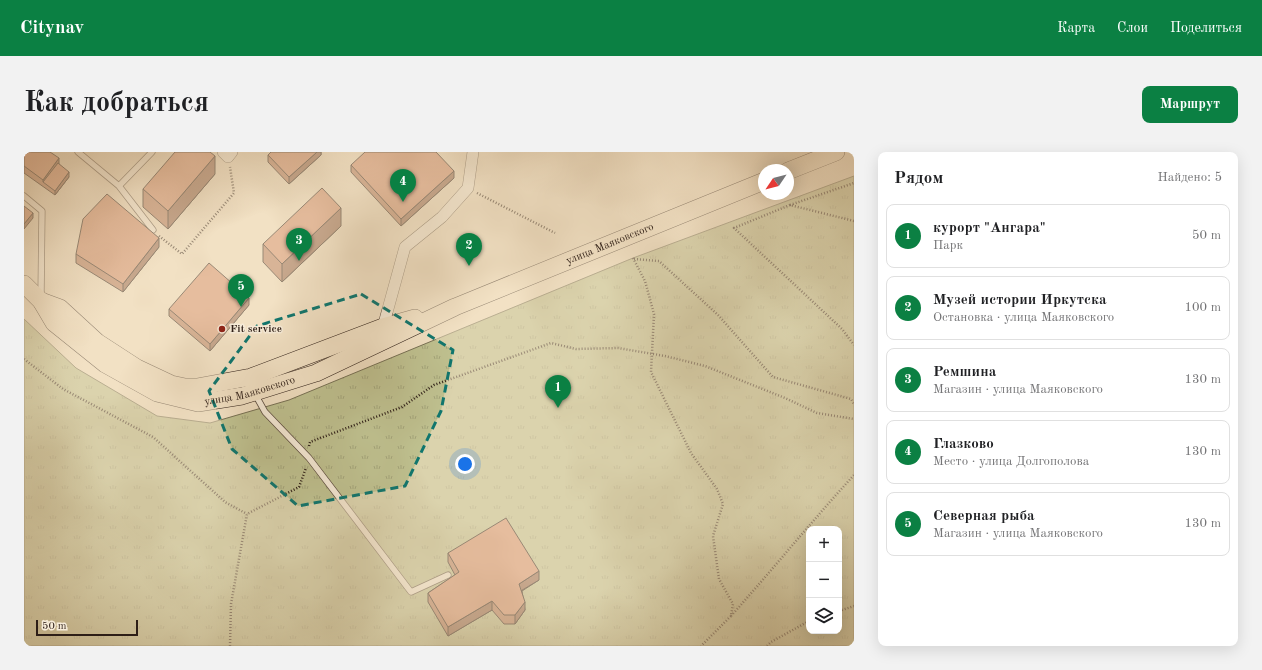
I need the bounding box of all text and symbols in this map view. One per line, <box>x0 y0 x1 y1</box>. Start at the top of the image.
text: Citynav <box>20 19 84 38</box>
text: Карта <box>1057 21 1095 35</box>
text: Слои <box>1117 21 1148 35</box>
text: Поделиться <box>1170 21 1242 35</box>
button: Маршрут <box>1142 86 1238 123</box>
text: Как добраться <box>24 90 209 118</box>
north arrow <box>758 164 794 200</box>
pin: 4 <box>390 169 416 202</box>
text: Рядом <box>894 170 943 187</box>
text: Найдено: 5 <box>1158 171 1222 184</box>
street label: улица Маяковского <box>565 221 655 267</box>
text: курорт "Ангара" <box>933 221 1046 236</box>
pin: 3 <box>286 228 312 261</box>
text: 1 <box>904 229 912 242</box>
text: 50 m <box>1192 229 1221 242</box>
pin: 2 <box>456 233 482 266</box>
text: Парк <box>933 239 963 252</box>
pin: 5 <box>228 274 254 307</box>
text: Музей истории Иркутска <box>933 293 1107 308</box>
text: 2 <box>904 301 912 314</box>
text: 100 m <box>1184 301 1221 314</box>
text: Остановка · улица Маяковского <box>933 311 1114 324</box>
marker: Fit service <box>217 324 227 334</box>
place label: Fit service <box>230 324 282 335</box>
text: Ремшина <box>933 365 996 380</box>
text: 3 <box>904 373 912 386</box>
text: 130 m <box>1184 373 1221 386</box>
street label: улица Маяковского <box>204 374 297 407</box>
pin: 1 <box>545 375 571 408</box>
text: Магазин · улица Маяковского <box>933 383 1103 396</box>
text: Глазково <box>933 437 994 452</box>
text: 4 <box>904 445 912 458</box>
text: 130 m <box>1184 445 1221 458</box>
your location <box>455 454 475 474</box>
text: Место · улица Долгополова <box>933 455 1089 468</box>
text: Северная рыба <box>933 509 1035 524</box>
text: 5 <box>904 517 912 530</box>
text: 130 m <box>1184 517 1221 530</box>
map controls <box>806 526 842 634</box>
button: + <box>806 526 842 562</box>
text: Магазин · улица Маяковского <box>933 527 1103 540</box>
button: − <box>806 562 842 598</box>
button: layers <box>806 598 842 634</box>
scale bar <box>36 618 138 637</box>
text: 50 m <box>42 621 67 632</box>

